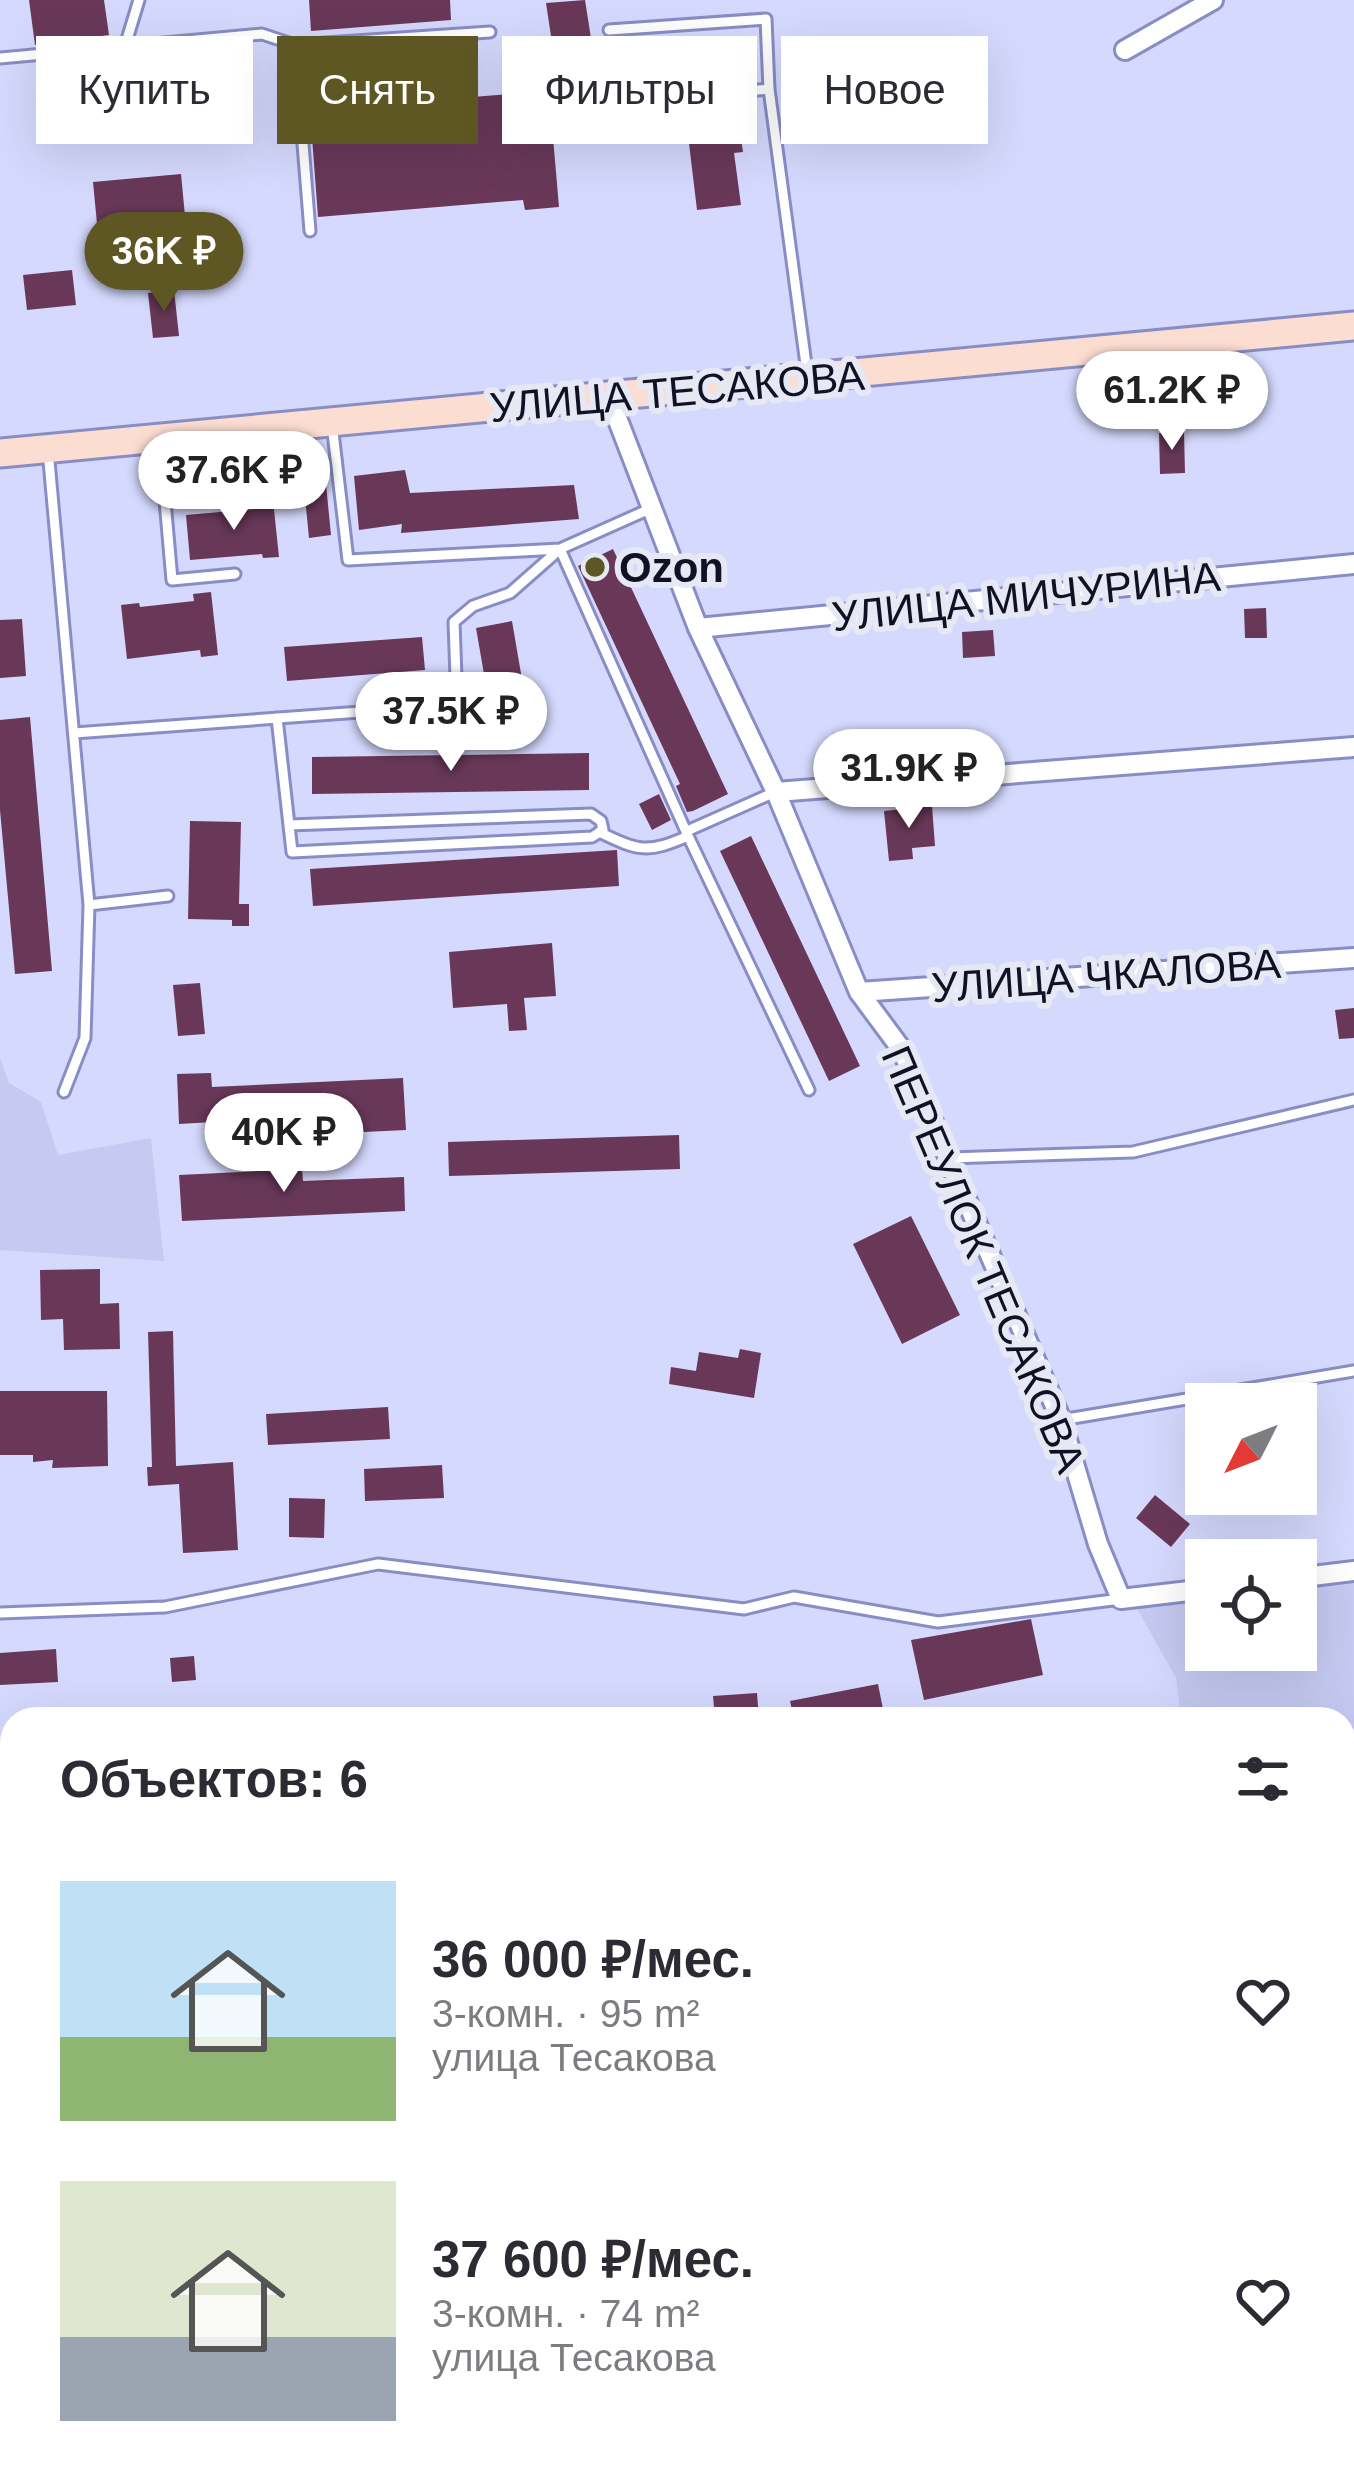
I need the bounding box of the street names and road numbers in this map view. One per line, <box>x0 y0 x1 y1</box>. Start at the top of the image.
street label: УЛИЦА ТЕСАКОВА <box>488 352 866 431</box>
street label: УЛИЦА МИЧУРИНА <box>830 553 1223 640</box>
street label: УЛИЦА ЧКАЛОВА <box>930 940 1282 1011</box>
street label: ПЕРЕУЛОК ТЕСАКОВА <box>872 1039 1095 1479</box>

